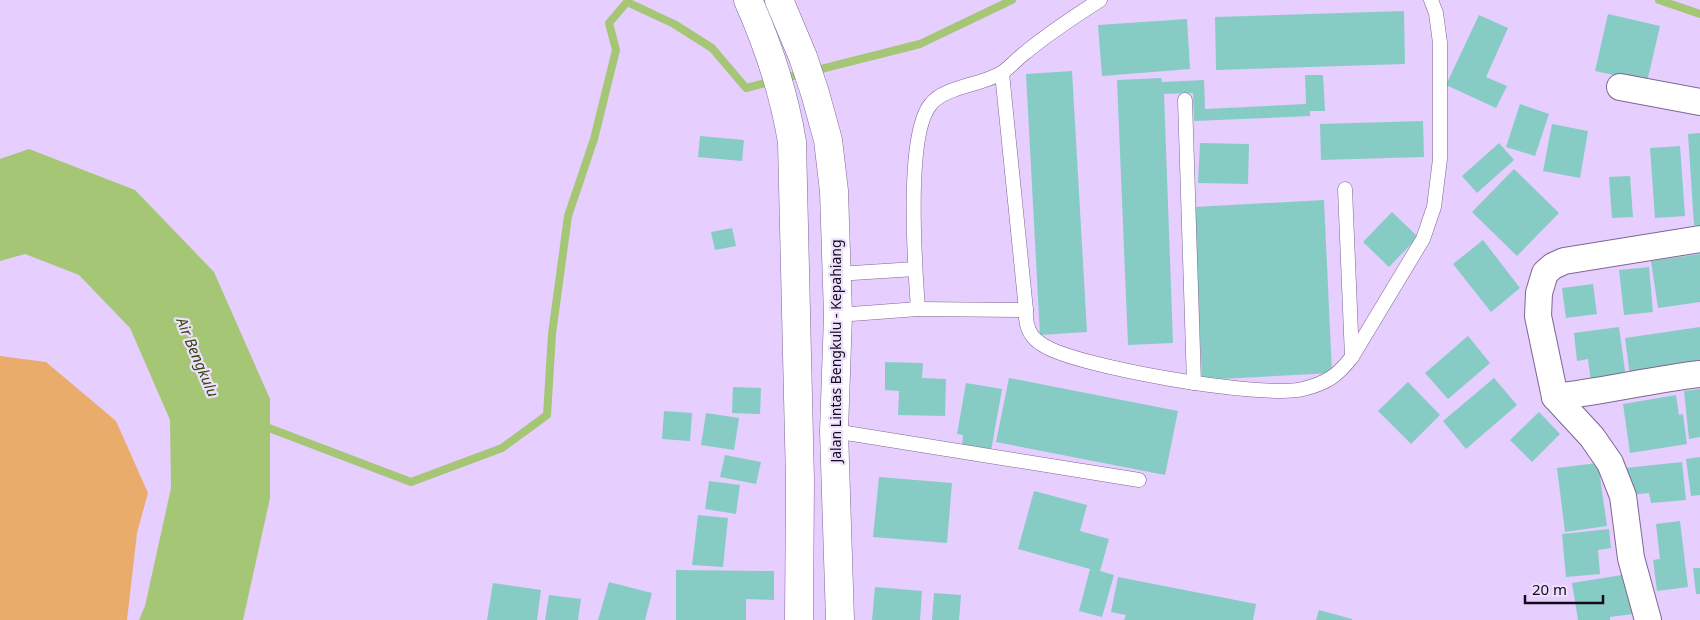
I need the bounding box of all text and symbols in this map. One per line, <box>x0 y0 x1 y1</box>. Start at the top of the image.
street label: Jalan Lintas Bengkulu - Kepahiang <box>826 239 845 465</box>
water label: Air Bengkulu <box>172 313 224 400</box>
scale bar <box>1525 572 1602 604</box>
text: 20 m <box>1532 579 1567 599</box>

